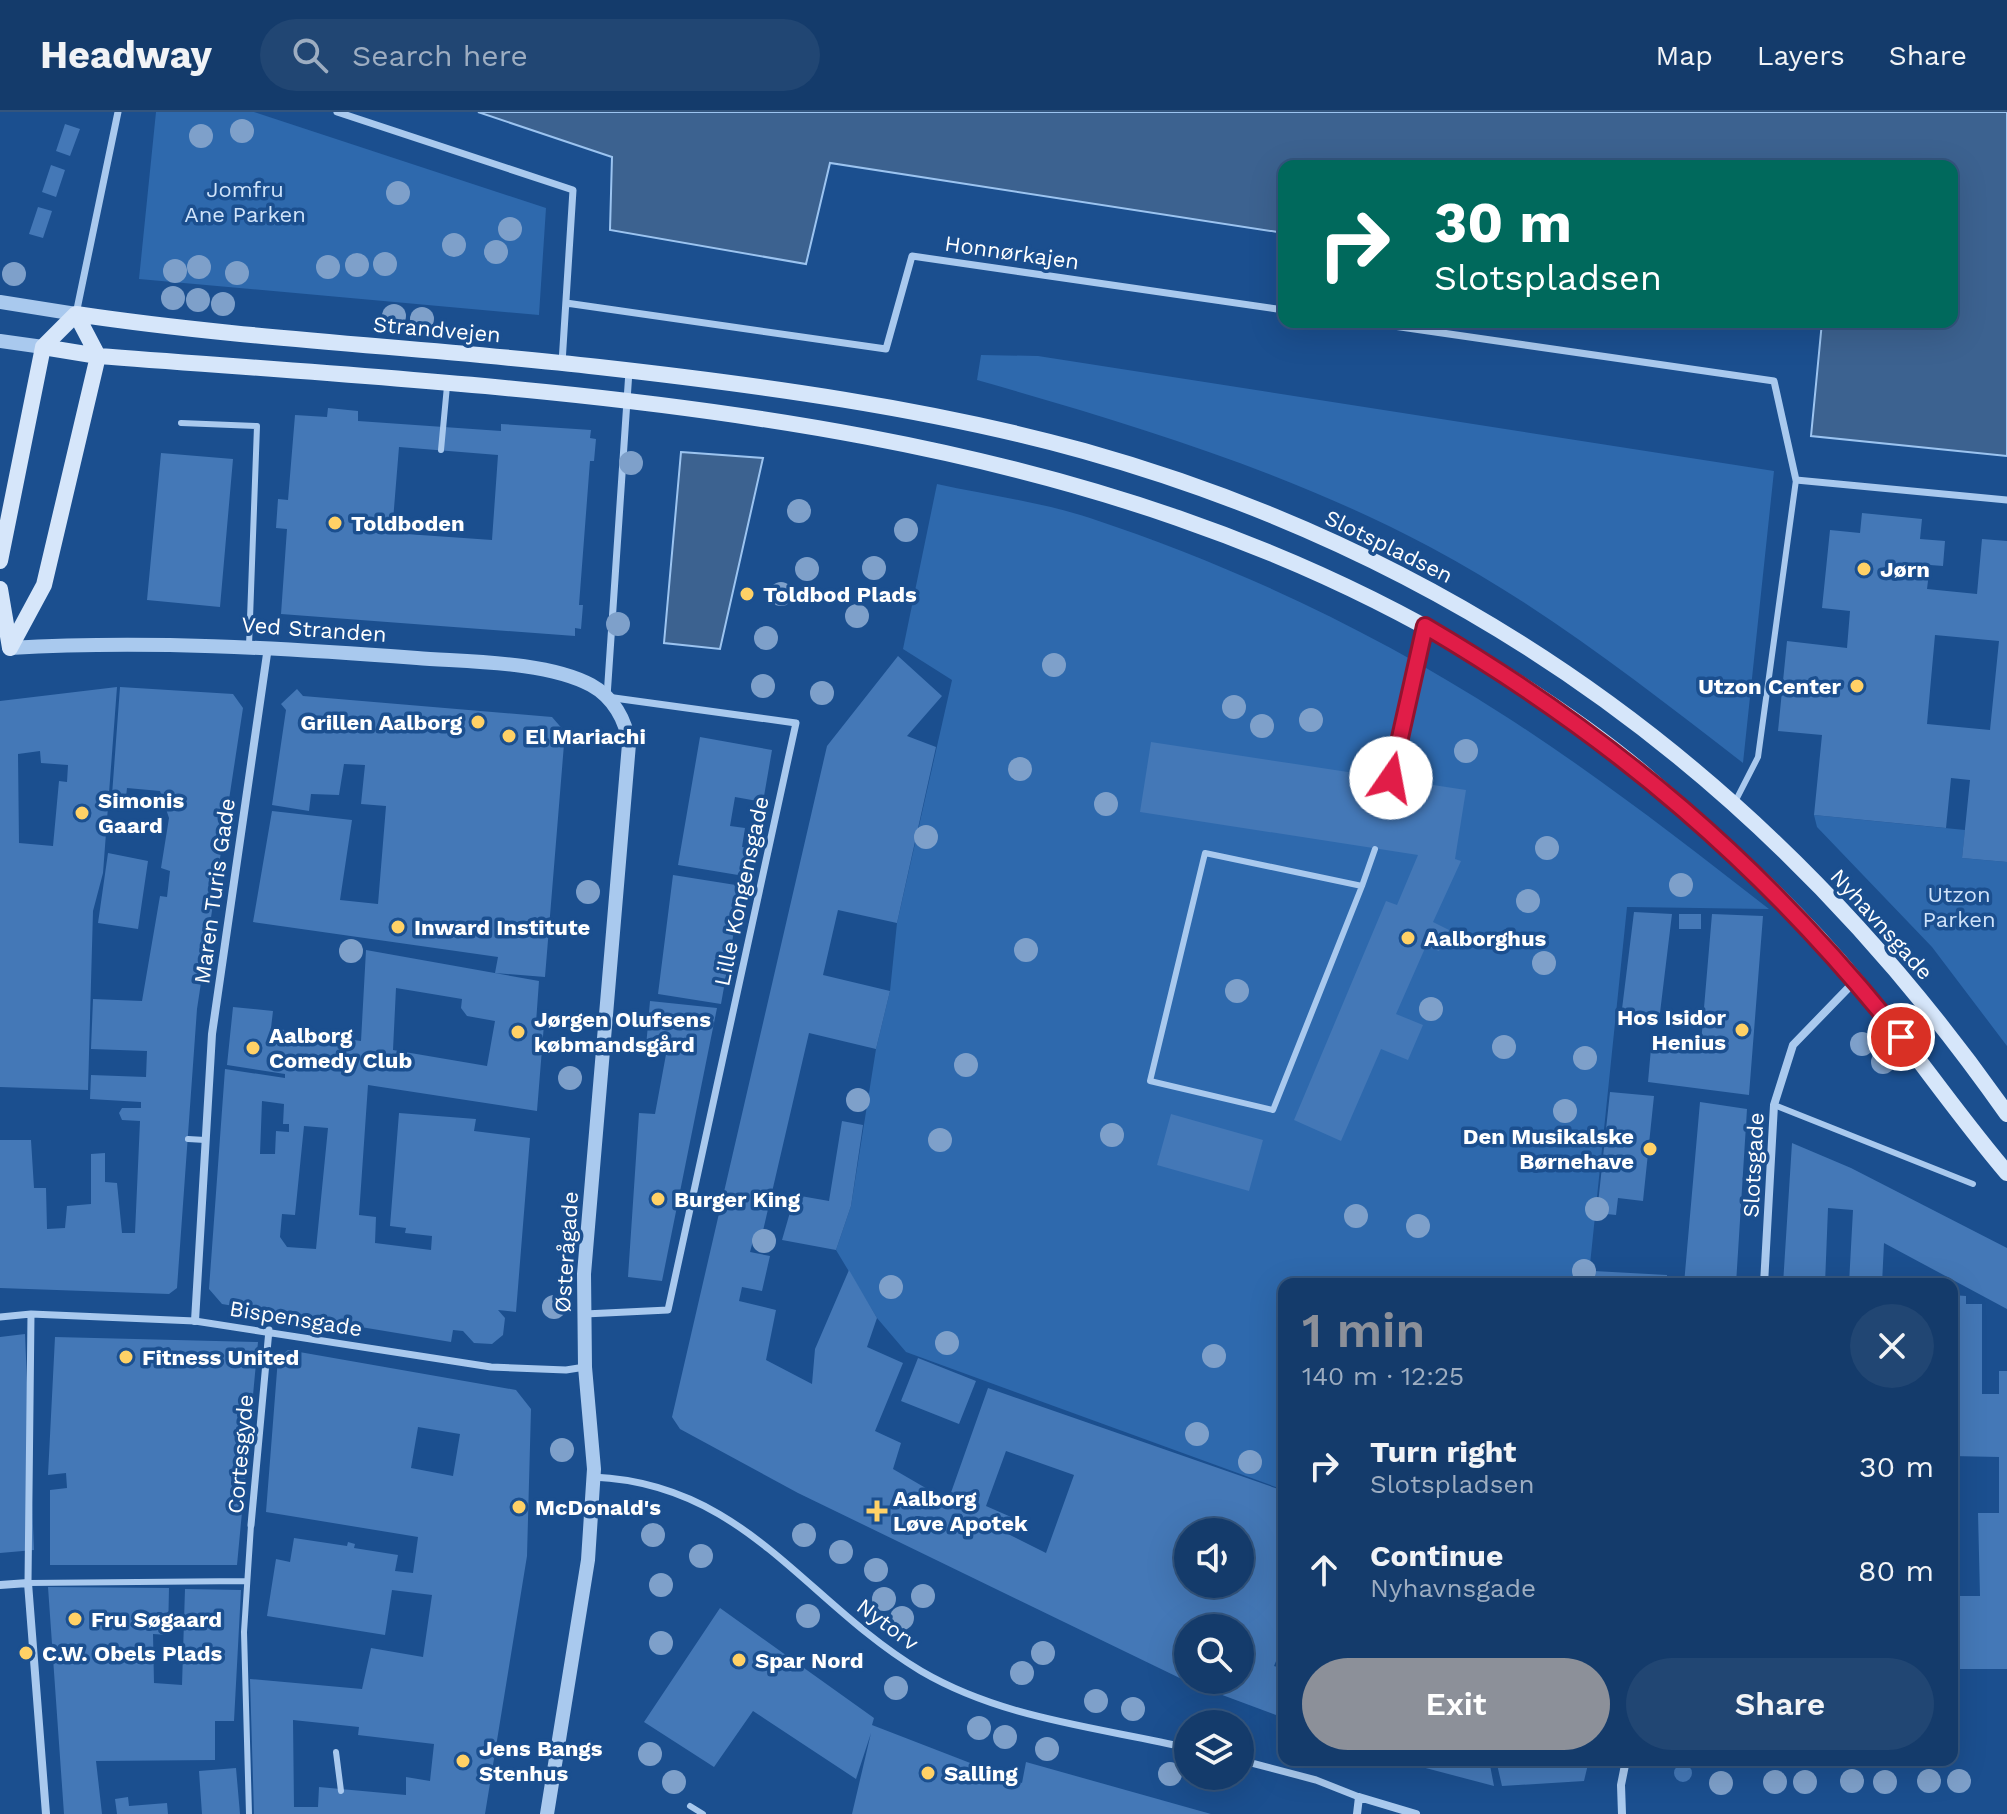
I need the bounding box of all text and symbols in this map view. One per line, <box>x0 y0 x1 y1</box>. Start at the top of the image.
search box <box>260 19 820 91</box>
text: Headway <box>40 33 212 77</box>
icon: search <box>288 33 332 77</box>
text: Search here <box>352 38 528 73</box>
text: Map <box>1656 39 1713 72</box>
text: Layers <box>1757 39 1845 72</box>
text: Share <box>1889 39 1967 72</box>
park label: Jomfru Ane Parken <box>184 177 306 227</box>
text: 30 m <box>1434 190 1572 256</box>
icon: right <box>1302 192 1406 296</box>
street label: Honnørkajen <box>943 231 1081 274</box>
text: Slotspladsen <box>1434 257 1662 299</box>
street label: Strandvejen <box>372 311 502 348</box>
street label: Slotspladsen <box>1321 505 1457 588</box>
place label: Toldboden <box>351 511 465 536</box>
marker: Toldboden <box>326 514 344 532</box>
place label: Jørn <box>1880 557 1930 582</box>
marker: Jørn <box>1855 560 1873 578</box>
place label: Toldbod Plads <box>763 582 917 607</box>
marker: Toldbod Plads <box>738 585 756 603</box>
street label: Ved Stranden <box>241 612 387 647</box>
place label: Utzon Center <box>1698 674 1842 699</box>
marker: Utzon Center <box>1848 677 1866 695</box>
place label: Grillen Aalborg <box>300 710 463 735</box>
marker: Grillen Aalborg <box>469 713 487 731</box>
place label: El Mariachi <box>525 724 646 749</box>
marker: El Mariachi <box>500 727 518 745</box>
position arrow <box>1349 736 1433 820</box>
place label: Simonis Gaard <box>98 788 184 838</box>
street label: Lille Kongensgade <box>709 794 774 988</box>
street label: Maren Turis Gade <box>189 797 240 985</box>
marker: Simonis Gaard <box>73 804 91 822</box>
street label: Nyhavnsgade <box>1825 864 1938 985</box>
park label: Utzon Parken <box>1922 882 1996 932</box>
place label: Inward Institute <box>414 915 590 940</box>
marker: Inward Institute <box>389 918 407 936</box>
place label: Aalborghus <box>1424 926 1547 951</box>
marker: Aalborghus <box>1399 929 1417 947</box>
pin <box>1867 1003 1935 1071</box>
place label: Hos Isidor Henius <box>1617 1005 1727 1055</box>
place label: Jørgen Olufsens købmandsgård <box>534 1007 711 1057</box>
icon: arrive <box>1879 1015 1923 1059</box>
marker: Hos Isidor Henius <box>1733 1021 1751 1039</box>
place label: Aalborg Comedy Club <box>269 1023 412 1073</box>
marker: Jørgen Olufsens købmandsgård <box>509 1023 527 1041</box>
marker: Aalborg Comedy Club <box>244 1039 262 1057</box>
street label: Slotsgade <box>1738 1112 1769 1218</box>
place label: Den Musikalske Børnehave <box>1463 1124 1634 1174</box>
marker: Den Musikalske Børnehave <box>1641 1140 1659 1158</box>
place label: Burger King <box>674 1187 801 1212</box>
street label: Østerågade <box>550 1190 583 1314</box>
marker: Burger King <box>649 1190 667 1208</box>
street label: Bispensgade <box>228 1296 364 1341</box>
text: 1 min <box>1302 1302 1425 1359</box>
button: close <box>1850 1304 1934 1388</box>
place label: Fitness United <box>142 1345 299 1370</box>
marker: Fitness United <box>117 1348 135 1366</box>
text: 140 m · 12:25 <box>1302 1361 1464 1391</box>
street label: Cortesgyde <box>223 1393 258 1515</box>
text: Turn right <box>1370 1434 1516 1469</box>
icon: right <box>1302 1444 1346 1488</box>
text: 30 m <box>1859 1449 1934 1484</box>
text: Slotspladsen <box>1370 1469 1535 1499</box>
place label: Aalborg Løve Apotek <box>893 1486 1028 1536</box>
place label: McDonald's <box>535 1495 661 1520</box>
marker: McDonald's <box>510 1498 528 1516</box>
marker: Aalborg Løve Apotek <box>868 1502 886 1520</box>
map controls <box>1174 1518 1254 1790</box>
button: sound <box>1174 1518 1254 1598</box>
text: Continue <box>1370 1538 1503 1573</box>
icon: ahead <box>1302 1548 1346 1592</box>
text: 80 m <box>1858 1553 1934 1588</box>
text: Nyhavnsgade <box>1370 1573 1536 1603</box>
street label: Nytorv <box>852 1593 924 1656</box>
place label: Fru Søgaard <box>91 1607 222 1632</box>
marker: Fru Søgaard <box>66 1610 84 1628</box>
button: search <box>1174 1614 1254 1694</box>
place label: C.W. Obels Plads <box>42 1641 222 1666</box>
marker: C.W. Obels Plads <box>17 1644 35 1662</box>
place label: Spar Nord <box>755 1648 864 1673</box>
marker: Spar Nord <box>730 1651 748 1669</box>
button: Exit <box>1302 1658 1610 1750</box>
button: Share <box>1626 1658 1934 1750</box>
button: layers <box>1174 1710 1254 1790</box>
place label: Jens Bangs Stenhus <box>479 1736 603 1786</box>
marker: Jens Bangs Stenhus <box>454 1752 472 1770</box>
place label: Salling <box>944 1761 1018 1786</box>
marker: Salling <box>919 1764 937 1782</box>

